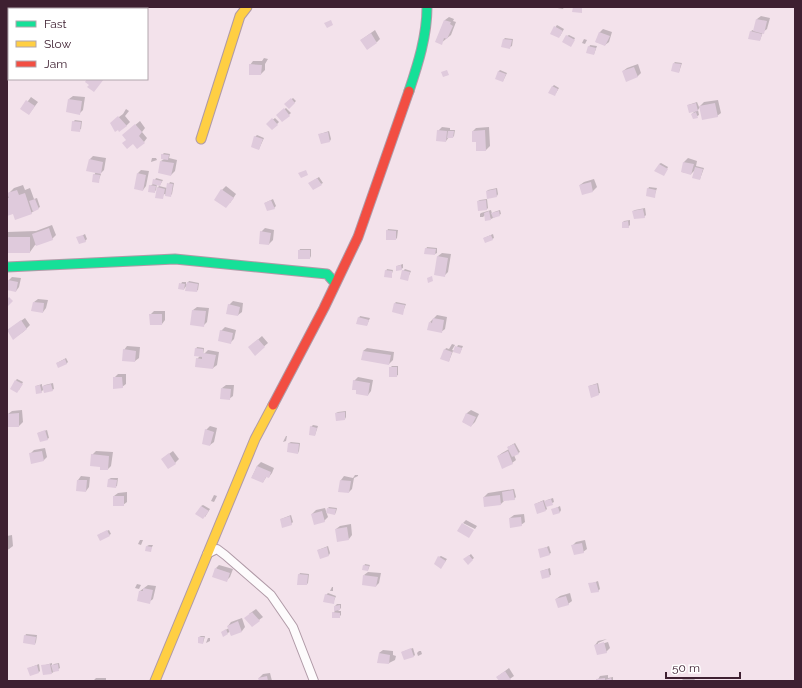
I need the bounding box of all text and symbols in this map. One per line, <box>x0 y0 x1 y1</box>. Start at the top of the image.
legend <box>8 8 148 80</box>
text: Fast <box>44 17 67 31</box>
text: Slow <box>44 37 71 51</box>
text: Jam <box>44 57 67 71</box>
scale bar <box>666 654 740 680</box>
text: 50 m <box>672 661 700 675</box>

